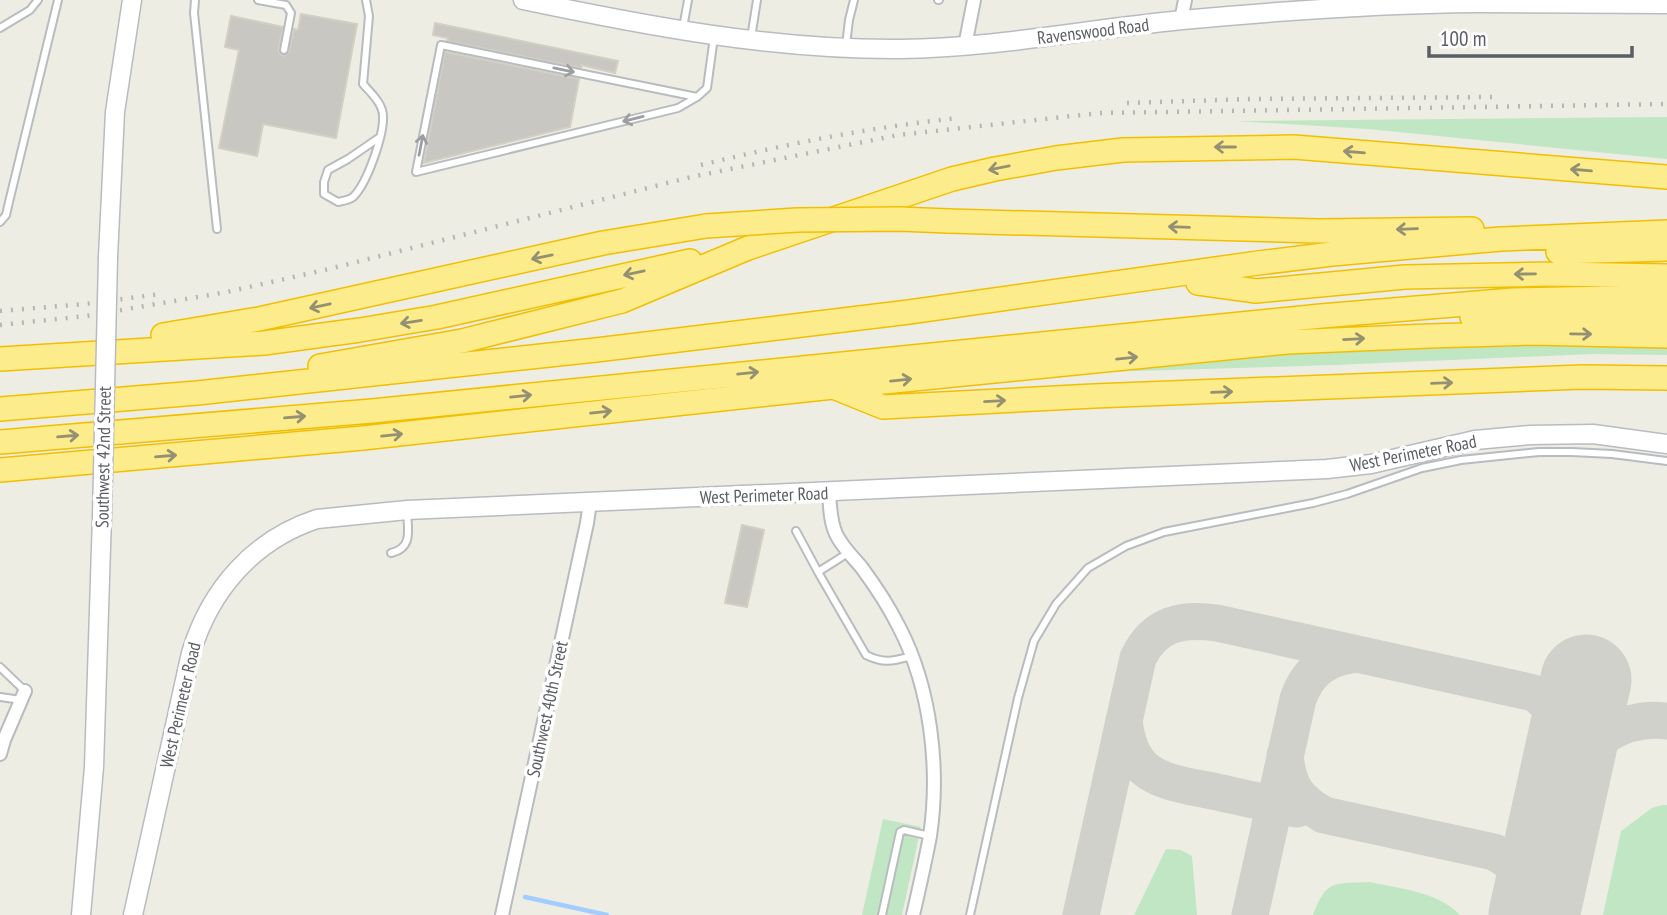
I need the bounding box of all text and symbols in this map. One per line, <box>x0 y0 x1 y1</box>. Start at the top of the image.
street label: Ravenswood Road <box>1036 13 1150 49</box>
scale bar <box>1429 14 1632 58</box>
text: 100 m <box>1440 25 1486 52</box>
one-way arrow <box>552 64 575 78</box>
one-way arrow <box>622 113 645 126</box>
one-way arrow <box>415 134 429 157</box>
one-way arrow <box>1214 140 1237 154</box>
one-way arrow <box>1343 145 1366 158</box>
one-way arrow <box>988 162 1011 176</box>
one-way arrow <box>1570 163 1593 176</box>
one-way arrow <box>1168 221 1191 234</box>
one-way arrow <box>1396 222 1419 236</box>
one-way arrow <box>531 250 554 264</box>
one-way arrow <box>623 267 646 280</box>
one-way arrow <box>1514 268 1537 281</box>
one-way arrow <box>309 299 332 313</box>
one-way arrow <box>401 316 423 329</box>
one-way arrow <box>1569 328 1592 341</box>
one-way arrow <box>1342 332 1365 345</box>
one-way arrow <box>1115 351 1138 364</box>
one-way arrow <box>736 367 758 380</box>
one-way arrow <box>889 373 912 386</box>
one-way arrow <box>1431 377 1454 390</box>
one-way arrow <box>1211 385 1234 398</box>
street label: Southwest 42nd Street <box>90 386 116 528</box>
one-way arrow <box>509 389 532 402</box>
one-way arrow <box>983 395 1006 408</box>
one-way arrow <box>589 405 612 418</box>
one-way arrow <box>283 410 306 423</box>
one-way arrow <box>380 428 403 441</box>
one-way arrow <box>56 429 79 442</box>
street label: West Perimeter Road <box>1348 429 1478 477</box>
one-way arrow <box>154 449 176 462</box>
street label: West Perimeter Road <box>699 481 829 509</box>
street label: Southwest 40th Street <box>521 639 573 779</box>
street label: West Perimeter Road <box>154 640 206 770</box>

